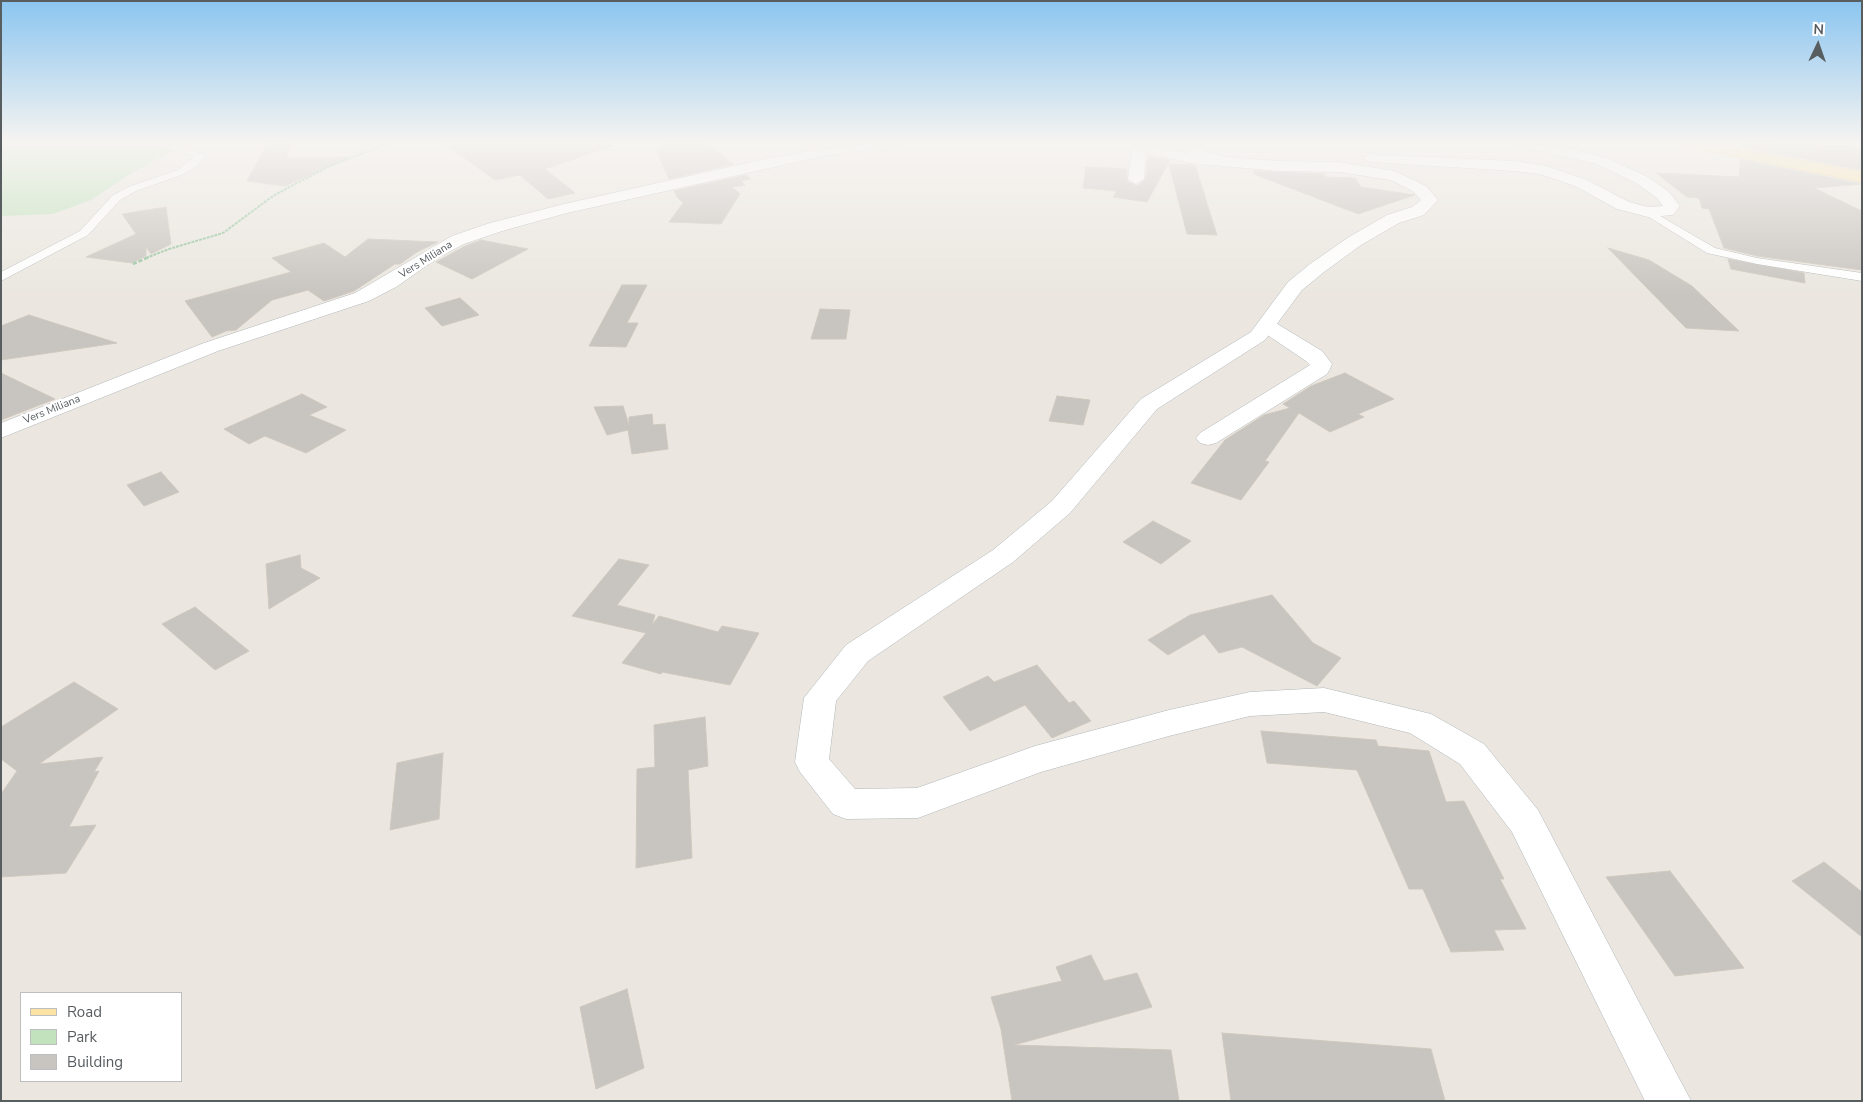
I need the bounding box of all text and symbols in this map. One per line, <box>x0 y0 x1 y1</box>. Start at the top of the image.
north arrow <box>1793 20 1843 70</box>
text: N <box>1813 20 1825 39</box>
street label: Vers Miliana <box>397 238 455 282</box>
street label: Vers Miliana <box>21 393 83 427</box>
legend <box>20 992 182 1082</box>
text: Road <box>67 1002 102 1022</box>
text: Park <box>67 1027 97 1047</box>
text: Building <box>67 1052 123 1072</box>

